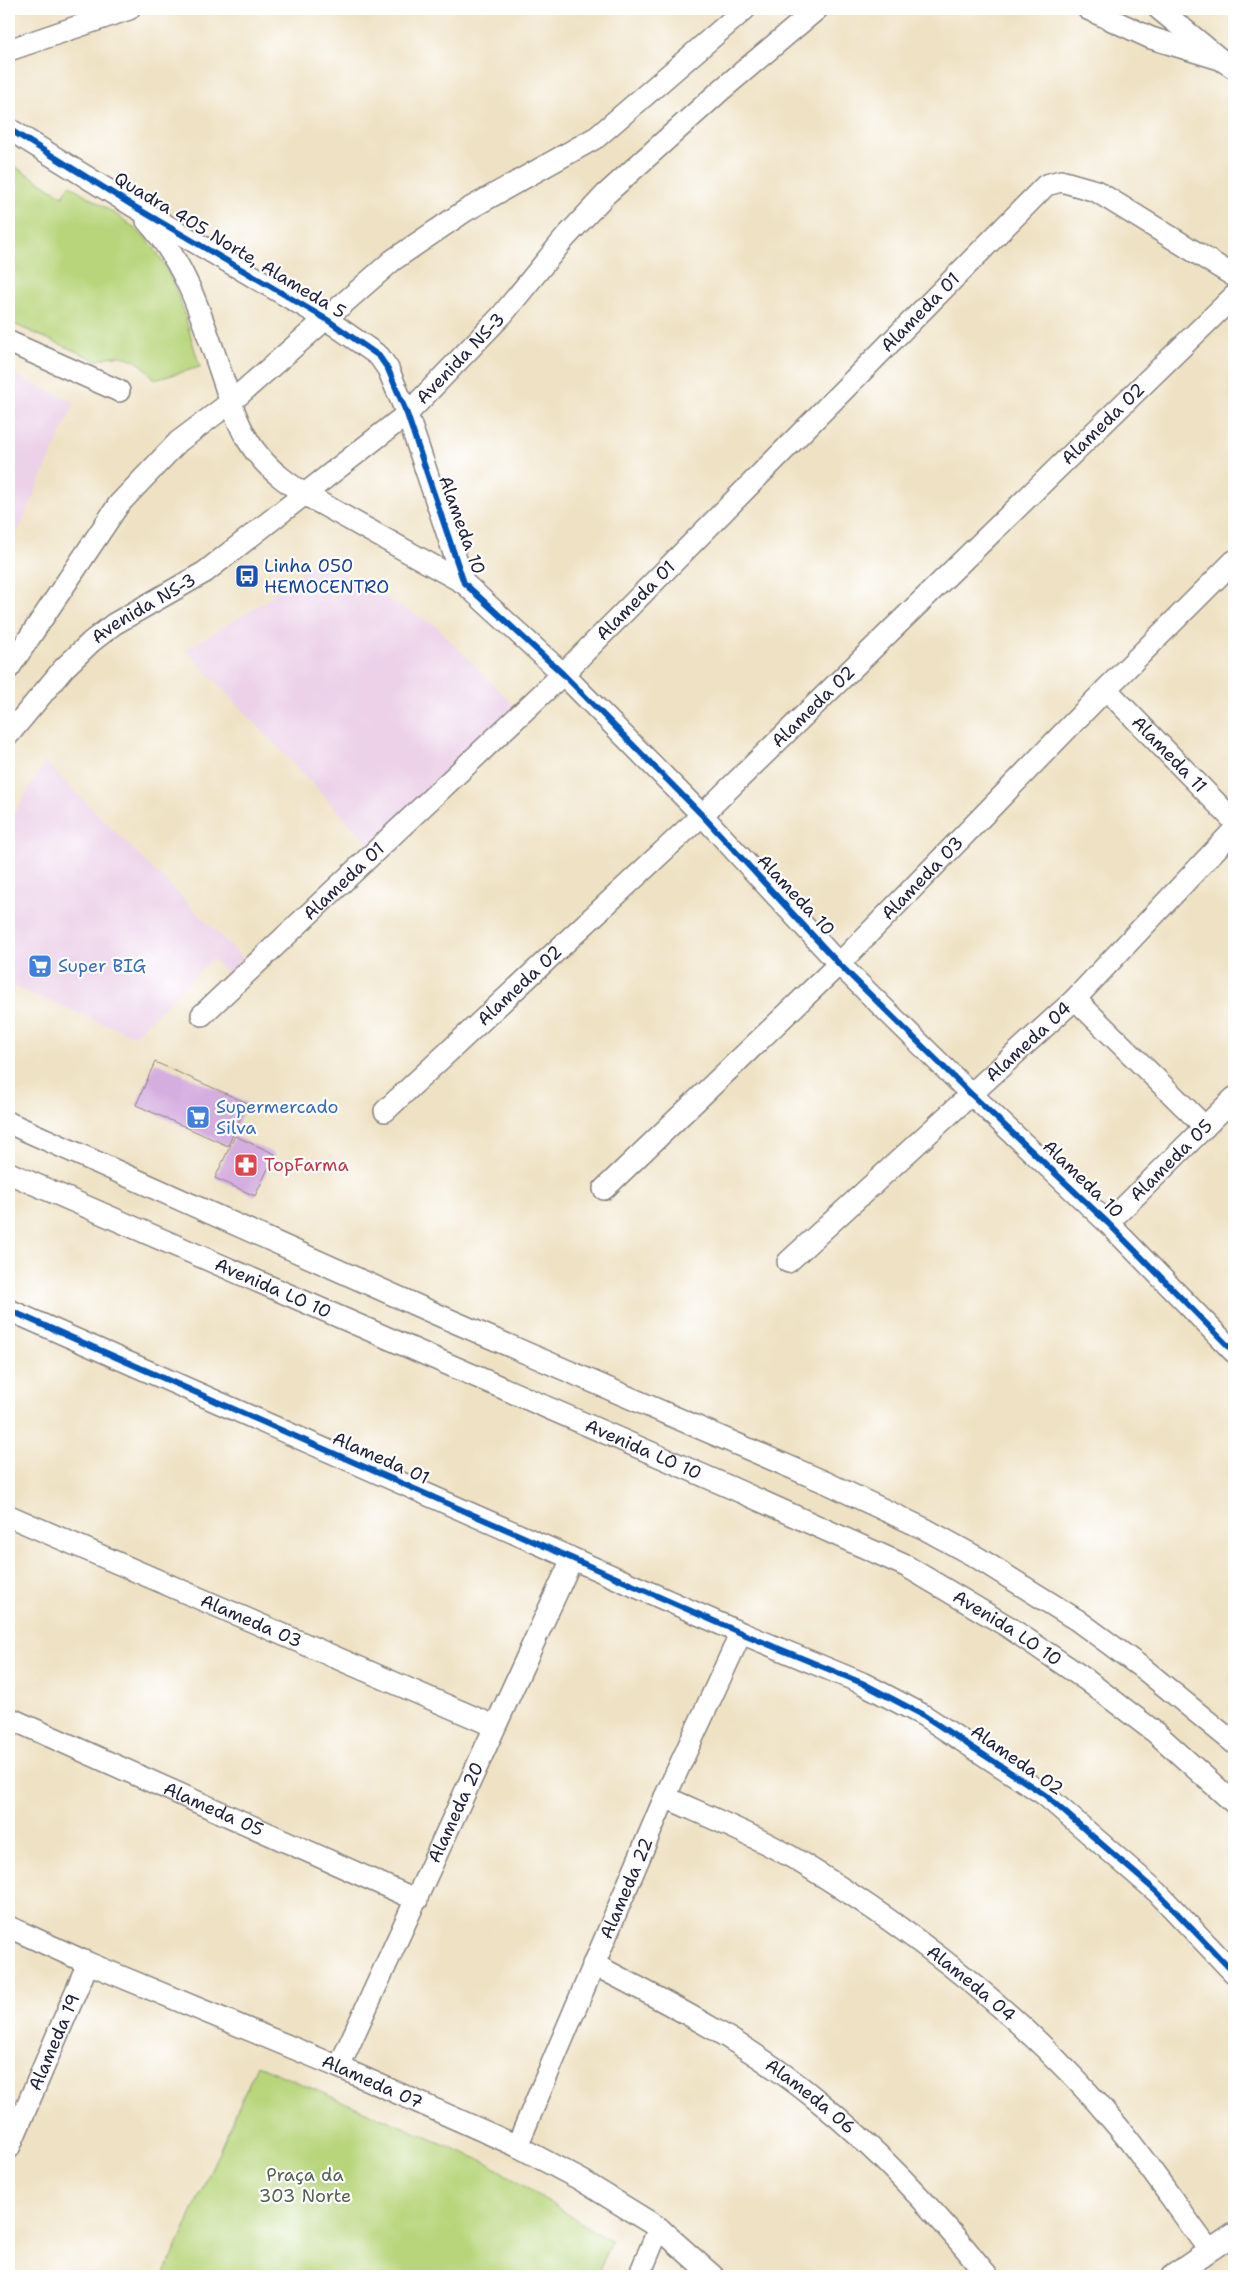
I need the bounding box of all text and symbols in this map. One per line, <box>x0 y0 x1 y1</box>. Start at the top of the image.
street label: Quadra 405 Norte, Alameda 5 <box>110 166 350 324</box>
street label: Alameda 01 <box>875 267 965 358</box>
street label: Avenida NS-3 <box>411 307 510 409</box>
street label: Alameda 02 <box>1056 377 1150 470</box>
street label: Alameda 10 <box>433 472 491 578</box>
place label: Linha 050 HEMOCENTRO <box>264 554 389 599</box>
street label: Alameda 01 <box>591 555 681 646</box>
bus stop icon: Linha 050 HEMOCENTRO <box>234 563 260 589</box>
street label: Avenida NS-3 <box>86 568 200 649</box>
street label: Alameda 02 <box>766 660 860 753</box>
street label: Alameda 11 <box>1127 711 1212 798</box>
street label: Alameda 03 <box>876 831 969 925</box>
street label: Alameda 01 <box>298 837 390 925</box>
street label: Alameda 10 <box>752 849 840 941</box>
street label: Alameda 02 <box>472 940 567 1031</box>
supermarket icon: Super BIG <box>27 953 53 979</box>
place label: Super BIG <box>58 954 147 978</box>
street label: Alameda 04 <box>980 996 1076 1087</box>
place label: Supermercado Silva <box>216 1095 338 1140</box>
supermarket icon: Supermercado Silva <box>185 1104 211 1130</box>
street label: Alameda 05 <box>1125 1114 1218 1207</box>
street label: Alameda 10 <box>1037 1134 1129 1224</box>
pharmacy icon: TopFarma <box>233 1152 259 1178</box>
place label: TopFarma <box>264 1153 349 1177</box>
street label: Avenida LO 10 <box>211 1252 335 1324</box>
street label: Avenida LO 10 <box>581 1414 705 1485</box>
street label: Alameda 01 <box>329 1426 433 1490</box>
street label: Avenida LO 10 <box>948 1584 1066 1672</box>
street label: Alameda 03 <box>197 1588 306 1653</box>
street label: Alameda 02 <box>966 1719 1068 1801</box>
street label: Alameda 20 <box>422 1758 489 1867</box>
street label: Alameda 05 <box>160 1776 267 1842</box>
street label: Alameda 22 <box>594 1834 658 1943</box>
street label: Alameda 04 <box>922 1940 1021 2027</box>
street label: Alameda 19 <box>23 1990 85 2094</box>
street label: Alameda 07 <box>318 2049 427 2115</box>
street label: Alameda 06 <box>761 2053 861 2139</box>
park label: Praça da 303 Norte <box>259 2163 351 2208</box>

